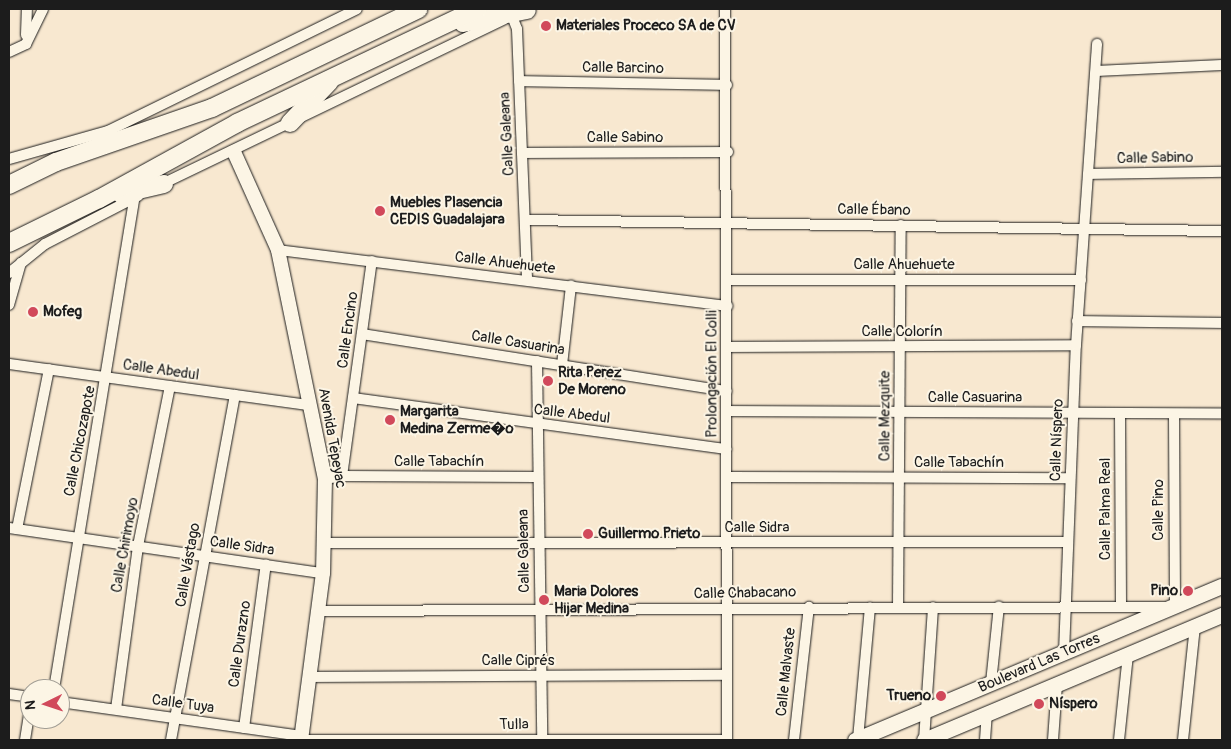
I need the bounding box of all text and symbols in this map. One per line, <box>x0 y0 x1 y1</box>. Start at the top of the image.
place label: Materiales Proceco SA de CV <box>556 17 736 35</box>
marker: Materiales Proceco SA de CV <box>540 20 552 32</box>
street label: Calle Barcino <box>582 58 664 78</box>
street label: Calle Galeana <box>496 92 518 176</box>
street label: Calle Sabino <box>587 129 663 147</box>
street label: Calle Sabino <box>1117 148 1193 168</box>
place label: Muebles Plasencia CEDIS Guadalajara <box>390 193 505 228</box>
street label: Calle Ébano <box>837 200 911 220</box>
marker: Muebles Plasencia CEDIS Guadalajara <box>374 205 386 217</box>
street label: Calle Ahuehuete <box>454 248 556 278</box>
street label: Calle Ahuehuete <box>853 256 955 274</box>
street label: Calle Encino <box>334 290 362 370</box>
place label: Mofeg <box>43 303 82 321</box>
marker: Mofeg <box>27 306 39 318</box>
street label: Prolongación El Colli <box>703 310 721 438</box>
street label: Calle Colorín <box>862 323 942 341</box>
street label: Calle Casuarina <box>470 327 566 359</box>
street label: Calle Abedul <box>122 356 200 384</box>
place label: Rita Perez De Moreno <box>558 363 626 398</box>
street label: Calle Mezquite <box>876 371 894 461</box>
marker: Rita Perez De Moreno <box>542 375 554 387</box>
street label: Calle Chicozapote <box>60 384 100 498</box>
street label: Avenida Tepeyac <box>314 386 350 490</box>
street label: Calle Casuarina <box>928 389 1022 407</box>
street label: Calle Níspero <box>1047 398 1067 482</box>
street label: Calle Abedul <box>533 400 611 428</box>
place label: Margarita Medina Zerme�o <box>400 402 514 437</box>
marker: Margarita Medina Zerme�o <box>384 414 396 426</box>
street label: Calle Tabachín <box>394 453 484 471</box>
street label: Calle Tabachín <box>914 454 1004 472</box>
street label: Calle Palma Real <box>1097 458 1115 560</box>
street label: Calle Pino <box>1150 479 1168 541</box>
street label: Calle Chirimoyo <box>108 496 142 594</box>
street label: Calle Galeana <box>514 509 534 593</box>
street label: Calle Sidra <box>724 519 790 537</box>
street label: Calle Vástago <box>172 521 204 609</box>
place label: Guillermo Prieto <box>598 525 700 543</box>
marker: Guillermo Prieto <box>582 528 594 540</box>
street label: Calle Sidra <box>209 533 275 559</box>
place label: Maria Dolores Hijar Medina <box>554 582 638 617</box>
place label: Pino <box>1150 582 1178 600</box>
street label: Calle Chabacano <box>694 583 796 603</box>
marker: Pino <box>1182 585 1194 597</box>
marker: Maria Dolores Hijar Medina <box>538 594 550 606</box>
street label: Calle Durazno <box>225 599 255 689</box>
street label: Calle Malvaste <box>772 627 800 717</box>
street label: Boulevard Las Torres <box>976 629 1102 697</box>
street label: Calle Ciprés <box>481 652 555 670</box>
north arrow <box>20 679 70 729</box>
place label: Trueno <box>886 687 931 705</box>
marker: Trueno <box>935 690 947 702</box>
street label: Calle Tuya <box>151 691 215 717</box>
place label: Níspero <box>1049 695 1098 713</box>
marker: Níspero <box>1033 698 1045 710</box>
text: N <box>22 700 39 710</box>
street label: Tulla <box>499 716 529 734</box>

